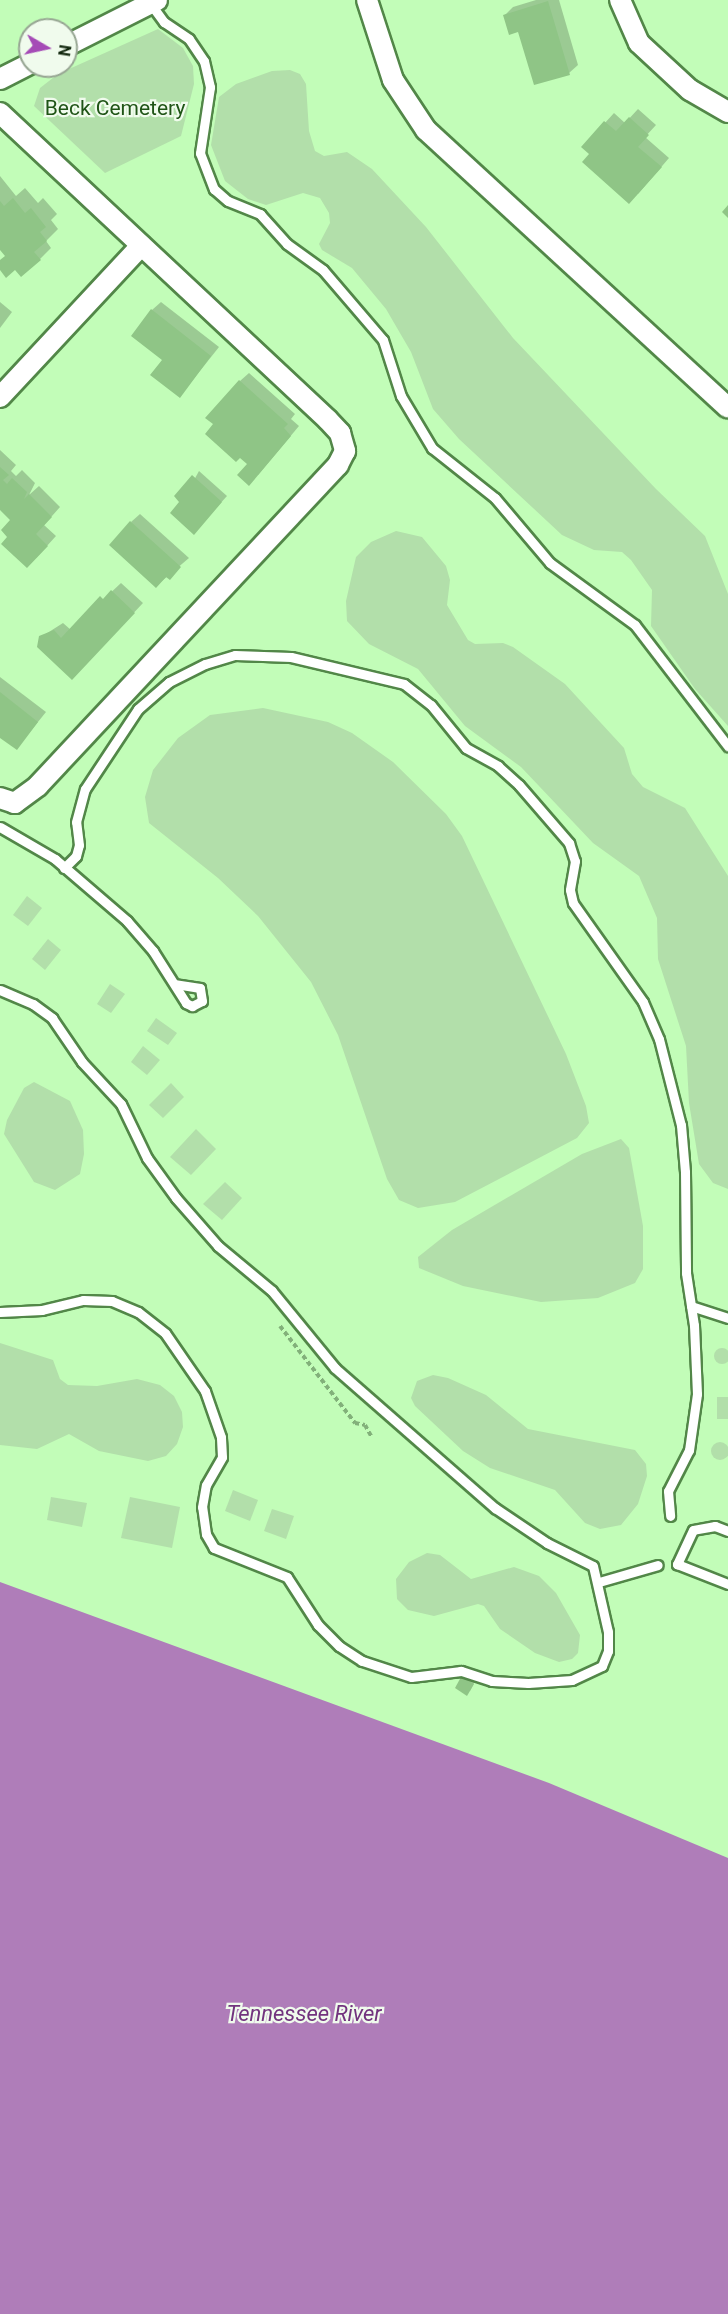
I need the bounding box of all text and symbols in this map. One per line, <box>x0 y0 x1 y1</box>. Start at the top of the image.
north arrow <box>18 18 78 78</box>
text: N <box>54 44 75 58</box>
park label: Beck Cemetery <box>45 95 185 121</box>
water label: Tennessee River <box>227 2001 381 2027</box>

